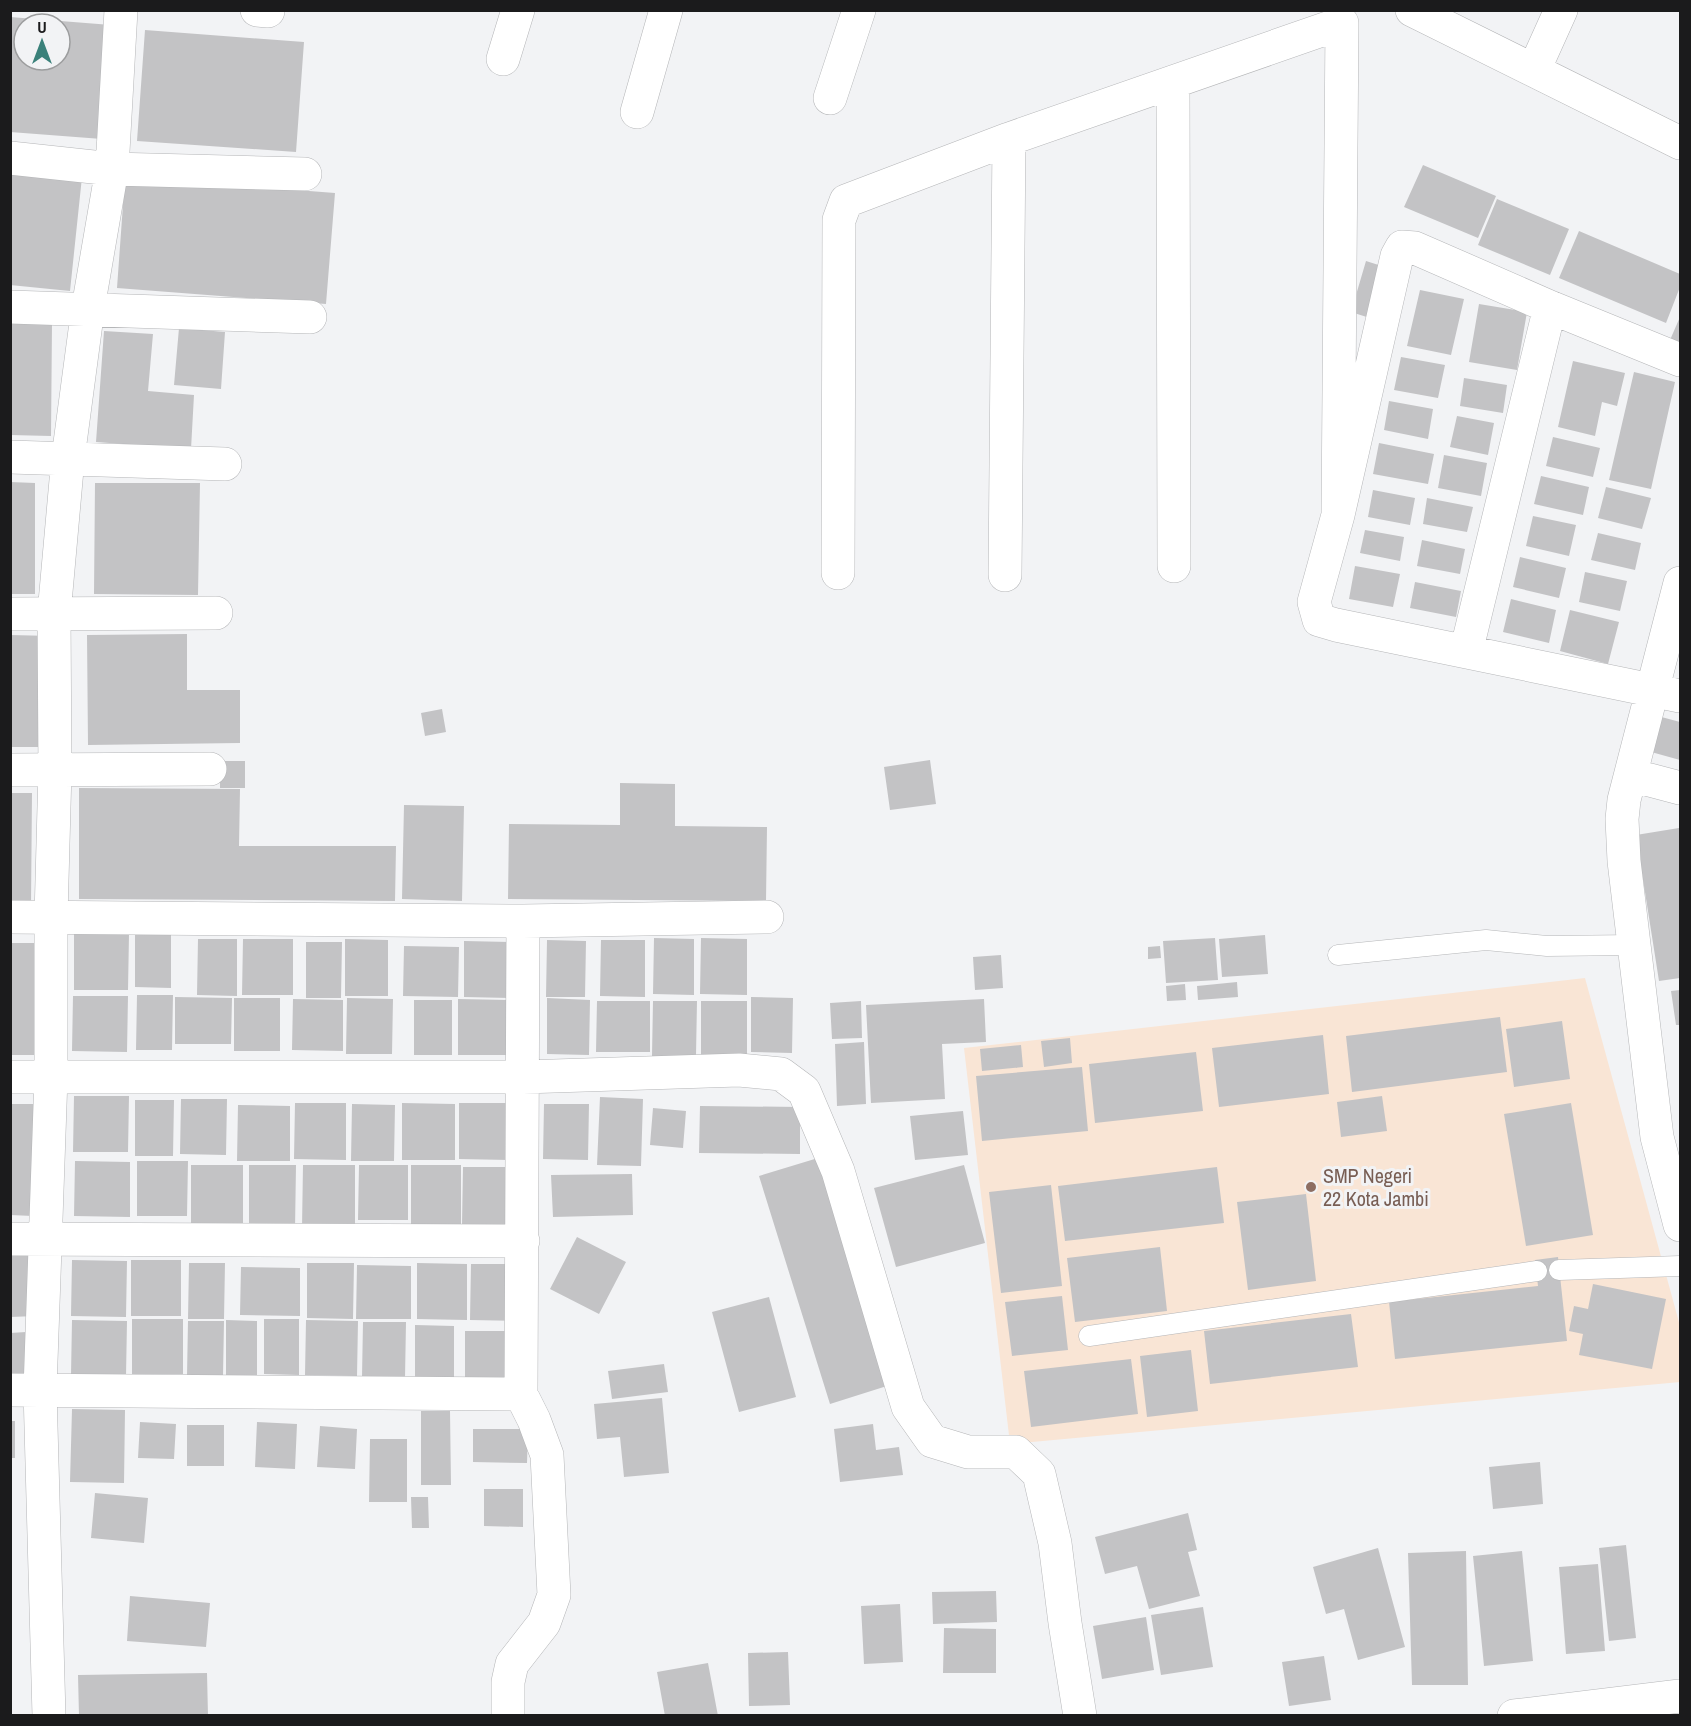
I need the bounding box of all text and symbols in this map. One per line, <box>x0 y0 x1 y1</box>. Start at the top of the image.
north arrow <box>12 12 72 72</box>
text: U <box>37 16 47 38</box>
place label: SMP Negeri 22 Kota Jambi <box>1323 1162 1429 1212</box>
marker: SMP Negeri 22 Kota Jambi <box>1304 1180 1318 1194</box>

